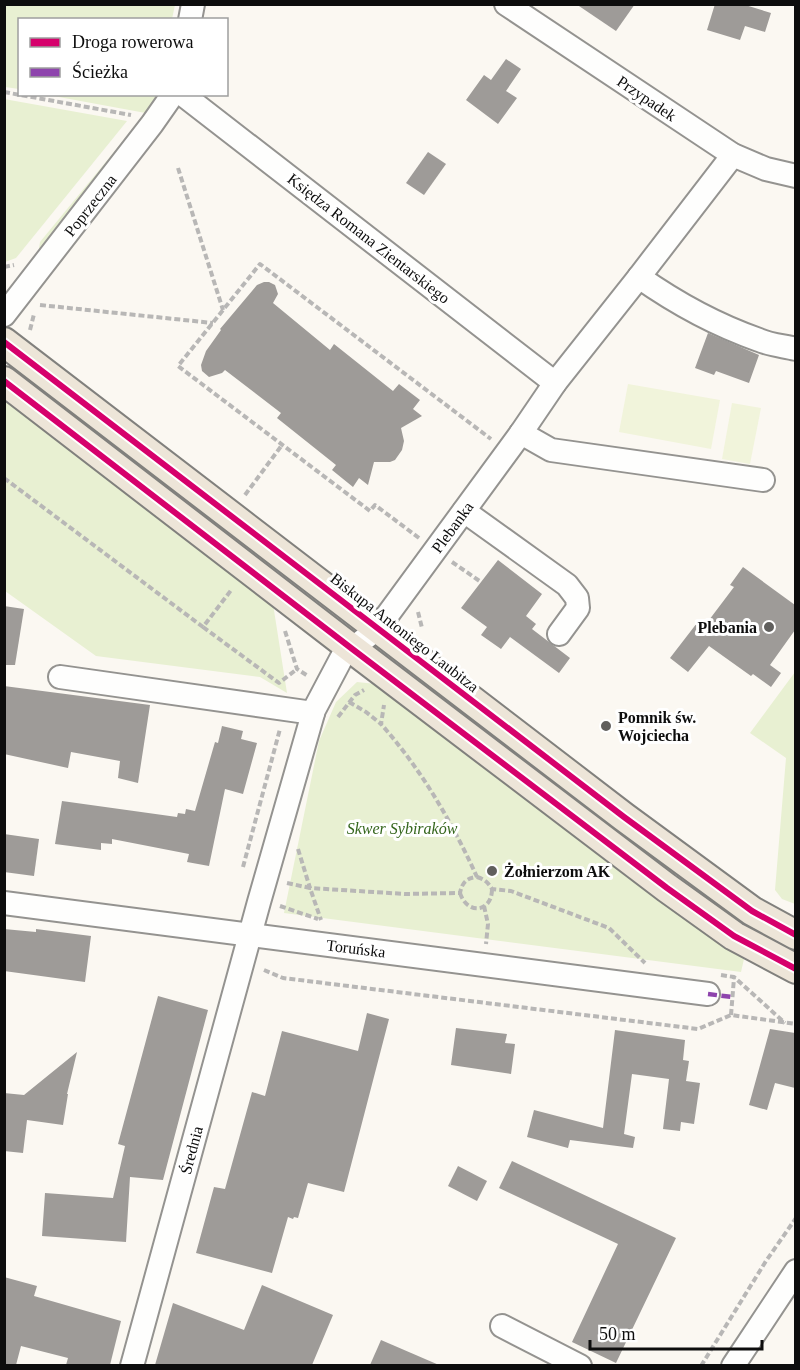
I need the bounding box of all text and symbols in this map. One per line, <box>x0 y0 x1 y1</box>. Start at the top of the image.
legend <box>18 18 228 96</box>
text: Droga rowerowa <box>72 32 193 52</box>
text: Ścieżka <box>72 61 128 82</box>
street label: Przypadek <box>613 72 679 125</box>
street label: Księdza Romana Zientarskiego <box>284 170 453 308</box>
street label: Poprzeczna <box>61 171 121 240</box>
street label: Plebanka <box>428 499 477 556</box>
street label: Biskupa Antoniego Laubitza <box>327 569 482 696</box>
place label: Plebania <box>697 619 757 636</box>
marker: Plebania <box>762 620 776 634</box>
place label: Pomnik św. Wojciecha <box>618 709 696 745</box>
marker: Pomnik św. Wojciecha <box>599 719 613 733</box>
park label: Skwer Sybiraków <box>347 820 458 838</box>
place label: Żołnierzom AK <box>504 862 611 880</box>
marker: Żołnierzom AK <box>485 864 499 878</box>
street label: Toruńska <box>325 936 386 961</box>
street label: Średnia <box>176 1124 206 1176</box>
scale bar <box>590 1313 762 1351</box>
text: 50 m <box>599 1324 636 1344</box>

